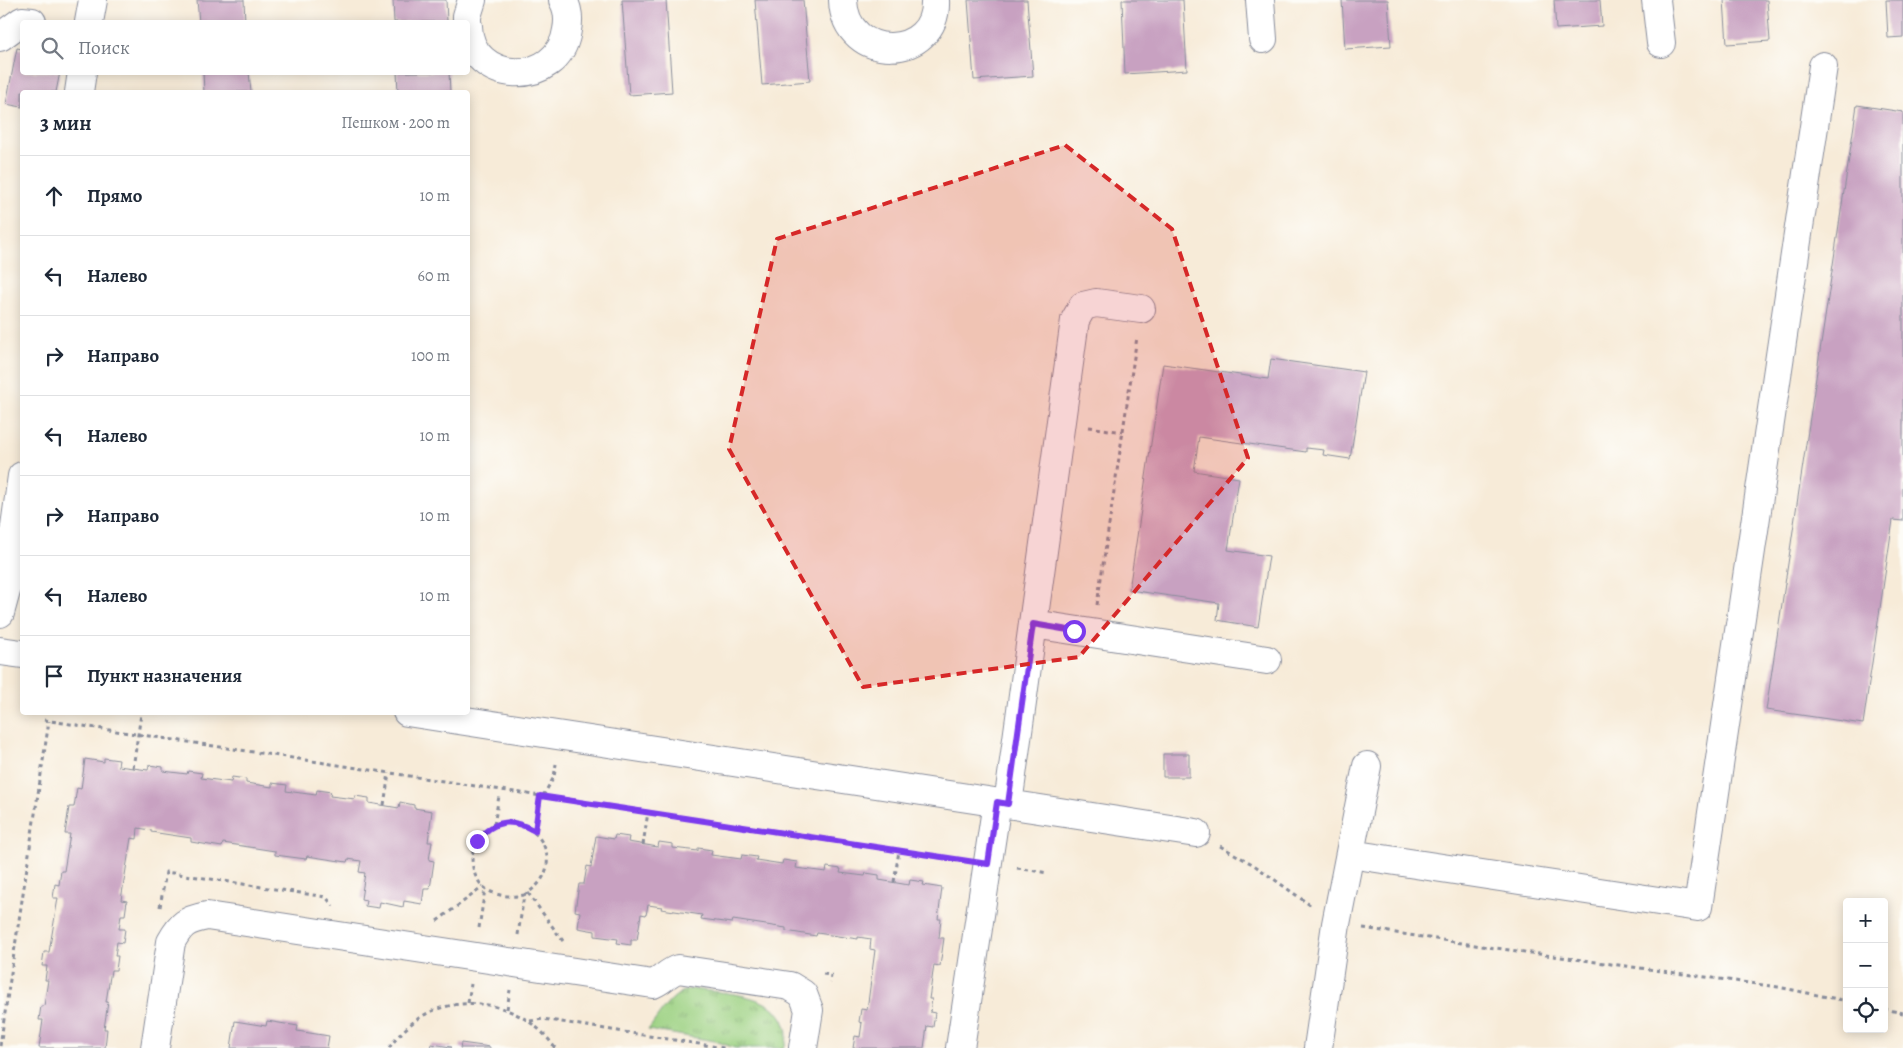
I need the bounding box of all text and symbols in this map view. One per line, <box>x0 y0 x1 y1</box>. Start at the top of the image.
search box <box>20 20 470 75</box>
icon: search <box>38 34 66 62</box>
text: Поиск <box>78 35 130 61</box>
text: 3 мин <box>40 109 92 137</box>
text: Пешком · 200 m <box>341 112 450 134</box>
icon: ahead <box>40 182 68 210</box>
text: Прямо <box>87 183 142 209</box>
text: 10 m <box>420 185 450 207</box>
icon: left <box>40 262 68 290</box>
text: Налево <box>87 263 147 289</box>
text: 60 m <box>418 265 450 287</box>
icon: right <box>40 342 68 370</box>
text: Направо <box>87 343 159 369</box>
text: 100 m <box>411 345 450 367</box>
icon: left <box>40 422 68 450</box>
text: Налево <box>87 423 147 449</box>
text: 10 m <box>420 425 450 447</box>
icon: right <box>40 502 68 530</box>
text: Направо <box>87 503 159 529</box>
text: 10 m <box>420 505 450 527</box>
icon: left <box>40 582 68 610</box>
text: Налево <box>87 583 147 609</box>
text: 10 m <box>420 585 450 607</box>
route start <box>1063 620 1086 643</box>
icon: arrive <box>40 662 68 690</box>
text: Пункт назначения <box>87 663 242 689</box>
route end <box>466 830 489 853</box>
map controls <box>1843 898 1888 1033</box>
button: + <box>1843 898 1888 943</box>
button: − <box>1843 943 1888 988</box>
button: locate <box>1843 988 1888 1033</box>

